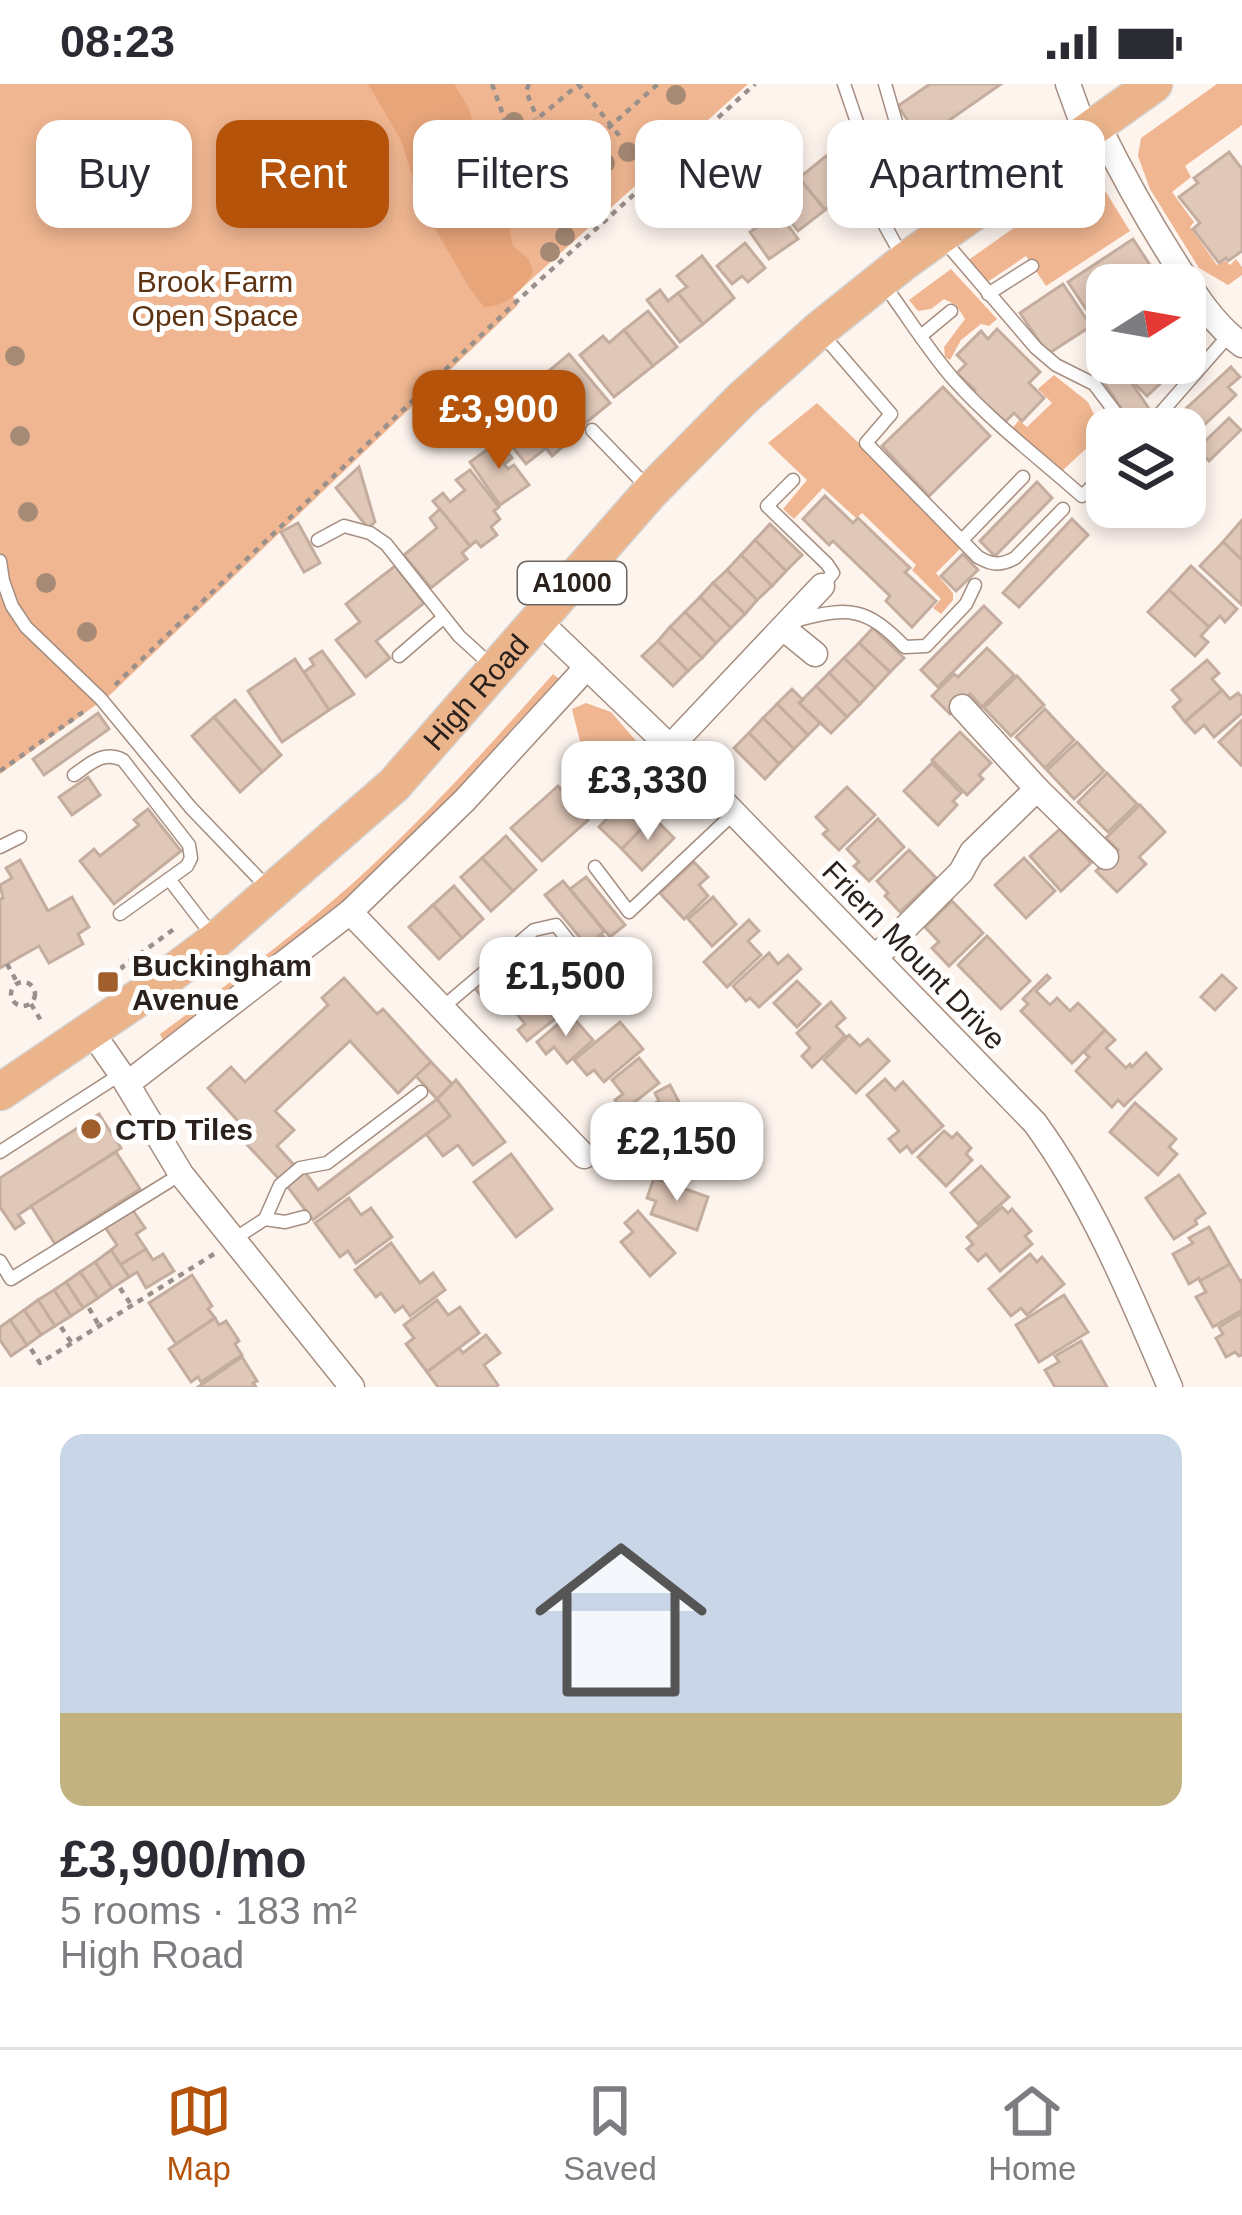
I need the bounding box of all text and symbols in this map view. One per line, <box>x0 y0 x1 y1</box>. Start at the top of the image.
text: 08:23 <box>60 16 175 67</box>
chip: Buy <box>36 120 192 228</box>
chip: Rent <box>216 120 389 228</box>
chip: Filters <box>413 120 611 228</box>
chip: New <box>635 120 803 228</box>
chip: Apartment <box>827 120 1105 228</box>
north arrow <box>1086 264 1206 384</box>
map controls <box>1086 264 1206 528</box>
park label: Brook Farm Open Space <box>132 265 298 332</box>
pin: £3,900 <box>401 370 597 472</box>
text: £3,900 <box>439 387 559 430</box>
button: layers <box>1086 408 1206 528</box>
road number: A1000 <box>518 562 626 604</box>
street label: High Road <box>416 628 535 756</box>
pin: £3,330 <box>550 741 746 843</box>
text: £3,330 <box>588 758 708 801</box>
street label: Friern Mount Drive <box>816 854 1012 1056</box>
pin: £1,500 <box>468 937 664 1039</box>
place label: Buckingham Avenue <box>132 949 312 1016</box>
text: £1,500 <box>506 954 626 997</box>
marker: Buckingham Avenue <box>95 969 121 995</box>
pin: £2,150 <box>579 1102 775 1204</box>
place label: CTD Tiles <box>115 1113 253 1146</box>
marker: CTD Tiles <box>78 1116 104 1142</box>
text: £2,150 <box>617 1119 737 1162</box>
icon: home <box>513 1512 729 1728</box>
text: £3,900/mo <box>60 1831 307 1888</box>
text: 5 rooms · 183 m² <box>60 1889 357 1932</box>
text: High Road <box>60 1933 244 1976</box>
tab: Map <box>166 2078 232 2188</box>
tab: Saved <box>563 2078 657 2188</box>
tab: Home <box>988 2078 1076 2188</box>

